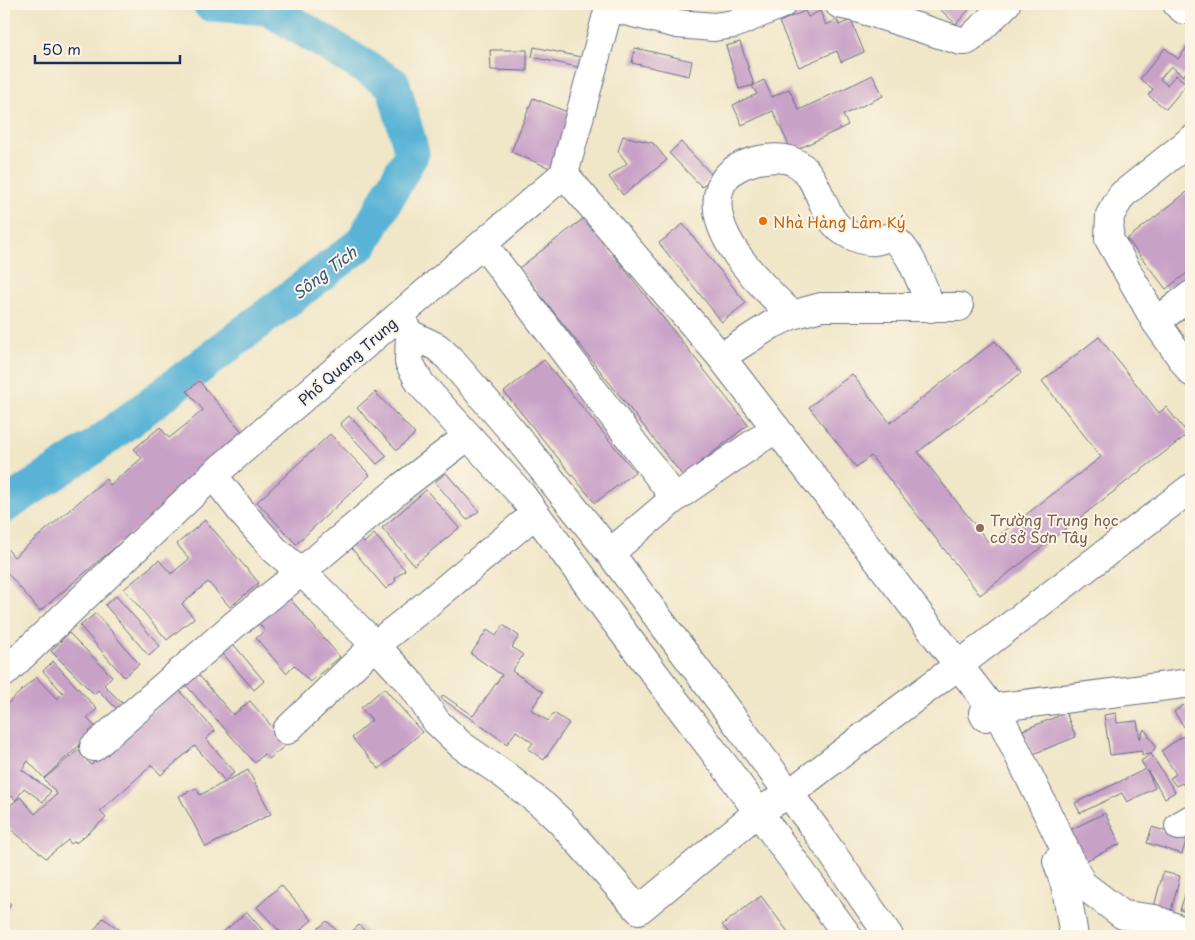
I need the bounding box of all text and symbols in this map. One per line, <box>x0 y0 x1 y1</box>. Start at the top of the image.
scale bar <box>35 32 180 64</box>
text: 50 m <box>42 37 81 60</box>
place label: Nhà Hàng Lâm Ký <box>773 210 906 233</box>
marker: Nhà Hàng Lâm Ký <box>757 215 769 227</box>
water label: Sông Tích <box>287 239 362 304</box>
street label: Phố Quang Trung <box>292 311 402 411</box>
place label: Trường Trung học cơ sở Sơn Tây <box>990 508 1119 548</box>
marker: Trường Trung học cơ sở Sơn Tây <box>974 522 986 534</box>

